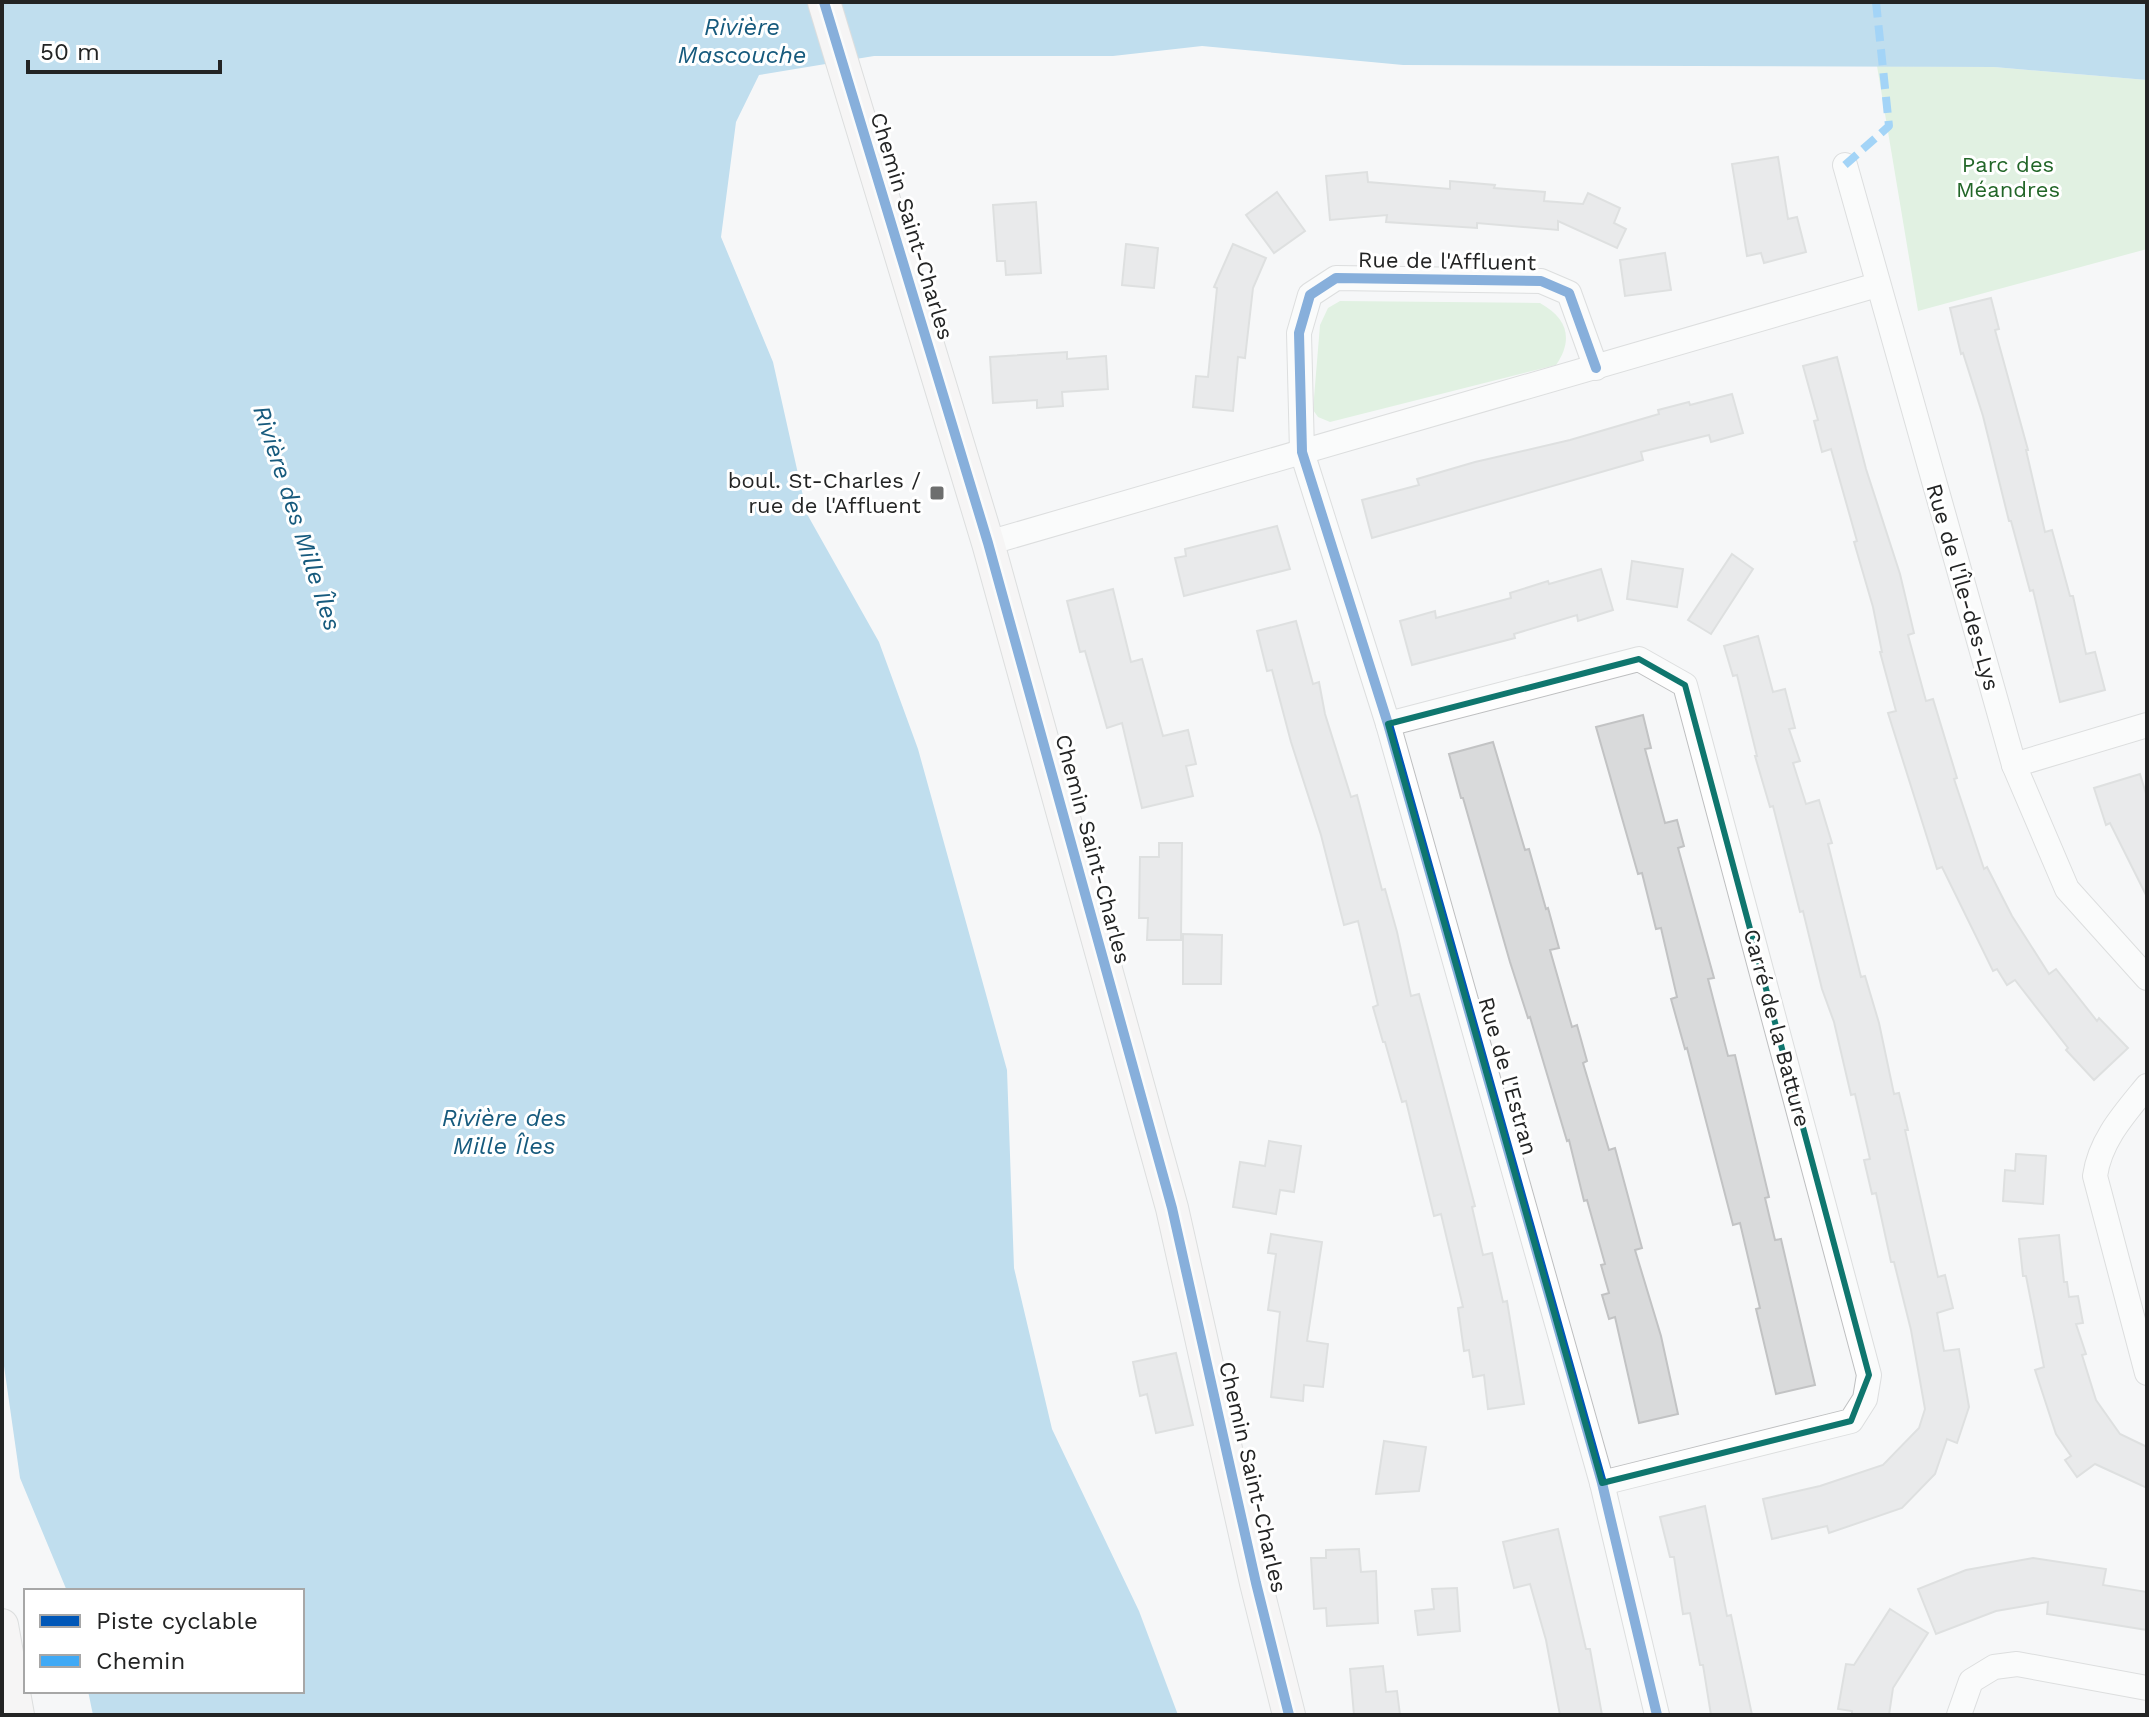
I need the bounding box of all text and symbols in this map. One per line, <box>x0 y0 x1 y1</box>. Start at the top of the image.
water label: Rivière Mascouche <box>678 13 806 69</box>
scale bar <box>28 24 220 74</box>
text: 50 m <box>40 38 100 66</box>
street label: Chemin Saint-Charles <box>865 109 959 343</box>
park label: Parc des Méandres <box>1956 152 2060 202</box>
street label: Rue de l'Affluent <box>1358 247 1536 275</box>
water label: Rivière des Mille Îles <box>247 402 347 634</box>
place label: boul. St-Charles / rue de l'Affluent <box>728 468 921 518</box>
street label: Rue de l'Île-des-Lys <box>1922 481 2004 693</box>
marker: boul. St-Charles / rue de l'Affluent <box>928 484 946 502</box>
street label: Chemin Saint-Charles <box>1050 732 1136 966</box>
street label: Carré de la Batture <box>1739 926 1815 1130</box>
street label: Rue de l'Estran <box>1474 994 1542 1158</box>
water label: Rivière des Mille Îles <box>442 1104 566 1160</box>
street label: Chemin Saint-Charles <box>1214 1359 1292 1595</box>
legend <box>24 1589 304 1693</box>
text: Piste cyclable <box>96 1607 258 1635</box>
text: Chemin <box>96 1647 185 1675</box>

